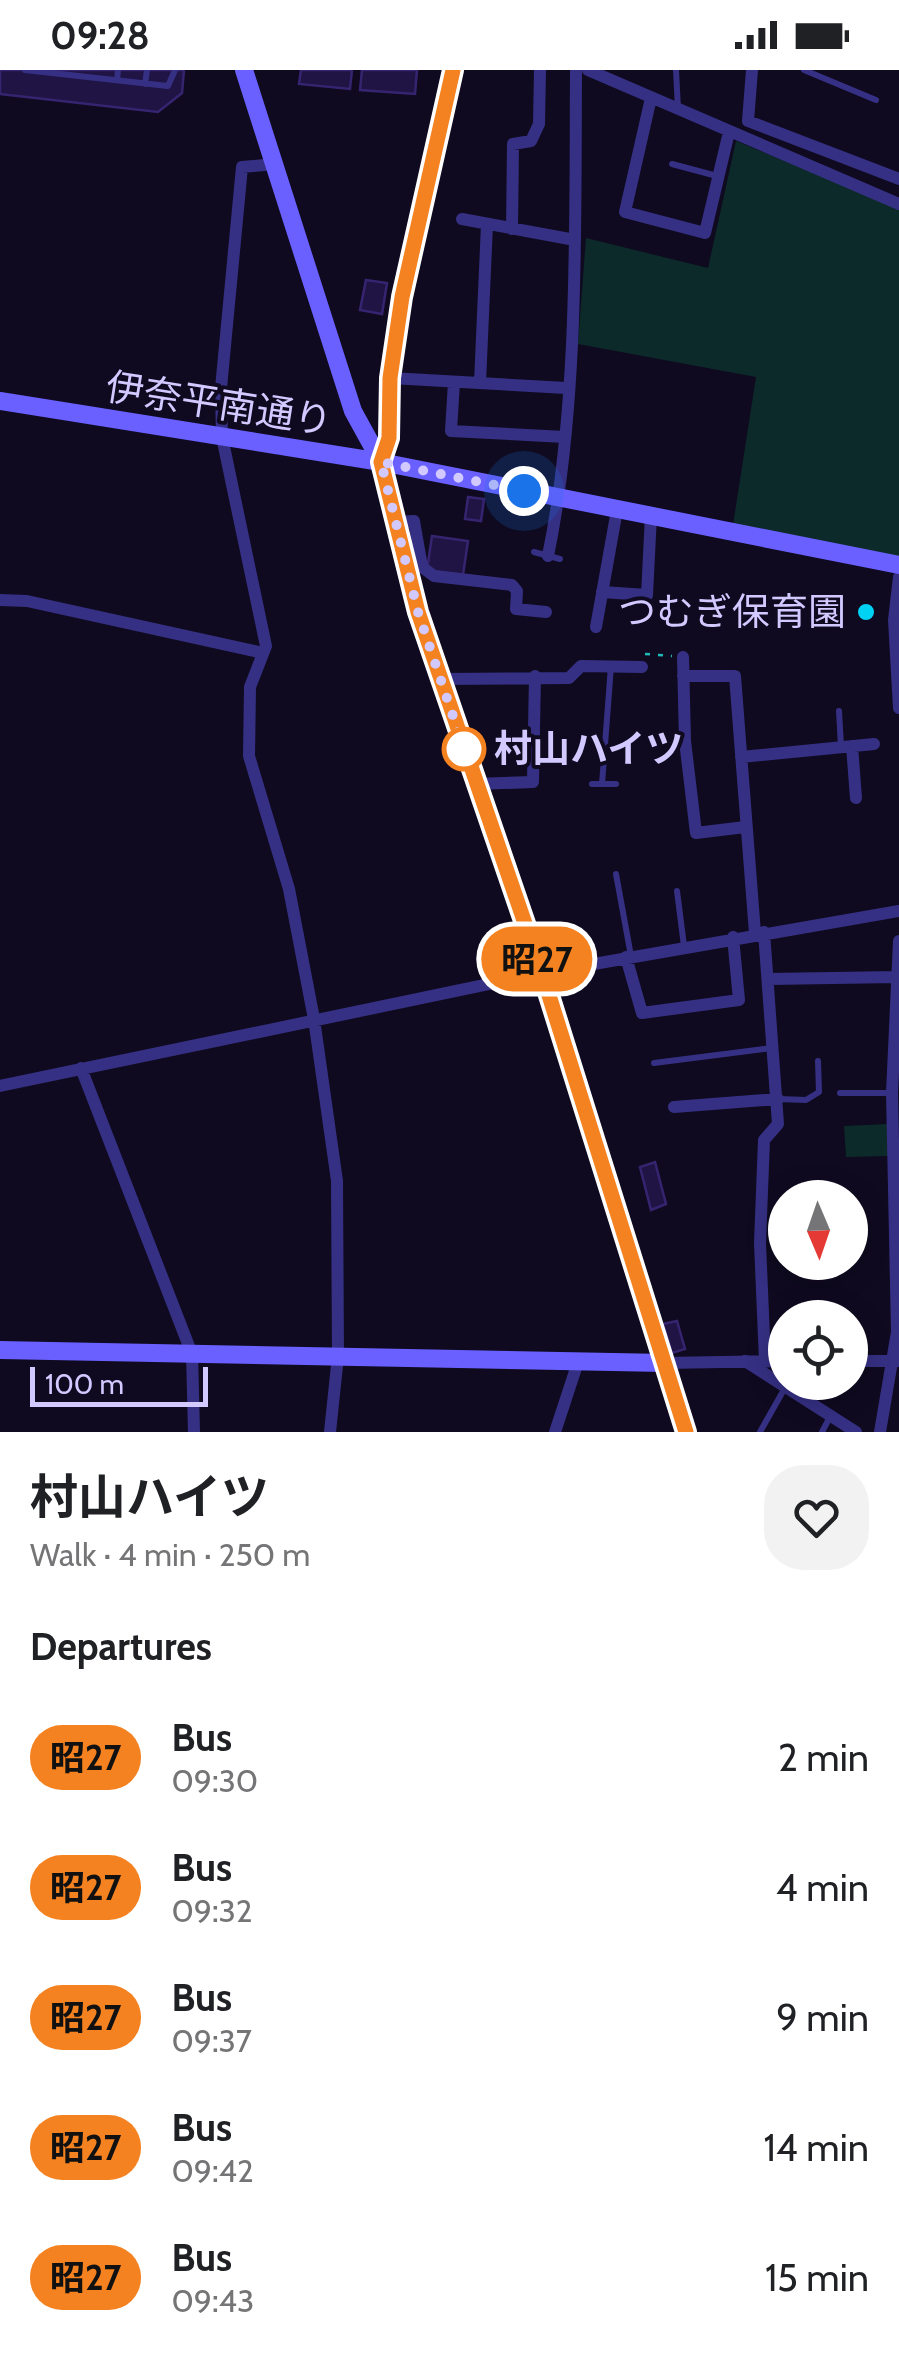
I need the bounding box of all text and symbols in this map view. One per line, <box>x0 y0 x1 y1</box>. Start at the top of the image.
text: 09:28 <box>50 12 150 59</box>
street label: 伊奈平南通り <box>103 362 335 445</box>
your location <box>499 466 549 516</box>
place label: つむぎ保育園 <box>618 588 846 635</box>
marker: つむぎ保育園 <box>855 601 877 623</box>
place label: 村山ハイツ <box>494 725 683 772</box>
marker: 村山ハイツ <box>443 728 485 770</box>
line badge: 昭27 <box>480 926 594 992</box>
text: 昭27 <box>501 938 573 981</box>
north arrow <box>768 1180 868 1280</box>
map controls <box>768 1180 868 1400</box>
button: locate <box>768 1300 868 1400</box>
scale bar <box>30 1362 208 1406</box>
text: 100 m <box>45 1367 124 1401</box>
button: heart <box>764 1465 869 1570</box>
text: 村山ハイツ <box>30 1468 269 1526</box>
text: Walk · 4 min · 250 m <box>30 1535 310 1574</box>
text: Departures <box>30 1623 212 1670</box>
text: Bus <box>171 1714 232 1761</box>
text: 2 min <box>778 1734 869 1781</box>
text: 昭27 <box>50 1736 121 1779</box>
text: 09:30 <box>171 1761 258 1800</box>
text: Bus <box>171 1844 232 1891</box>
text: 4 min <box>776 1864 869 1911</box>
text: 昭27 <box>50 1866 121 1909</box>
text: 09:32 <box>171 1891 253 1930</box>
text: Bus <box>171 1974 232 2021</box>
text: 9 min <box>776 1994 869 2041</box>
text: 昭27 <box>50 1996 121 2039</box>
text: 09:37 <box>171 2021 252 2060</box>
text: Bus <box>171 2104 232 2151</box>
text: 14 min <box>763 2124 869 2171</box>
text: 昭27 <box>50 2126 121 2169</box>
text: 09:42 <box>171 2151 254 2190</box>
text: Bus <box>171 2234 232 2281</box>
text: 15 min <box>765 2254 869 2301</box>
text: 昭27 <box>50 2256 121 2299</box>
text: 09:43 <box>171 2281 254 2320</box>

